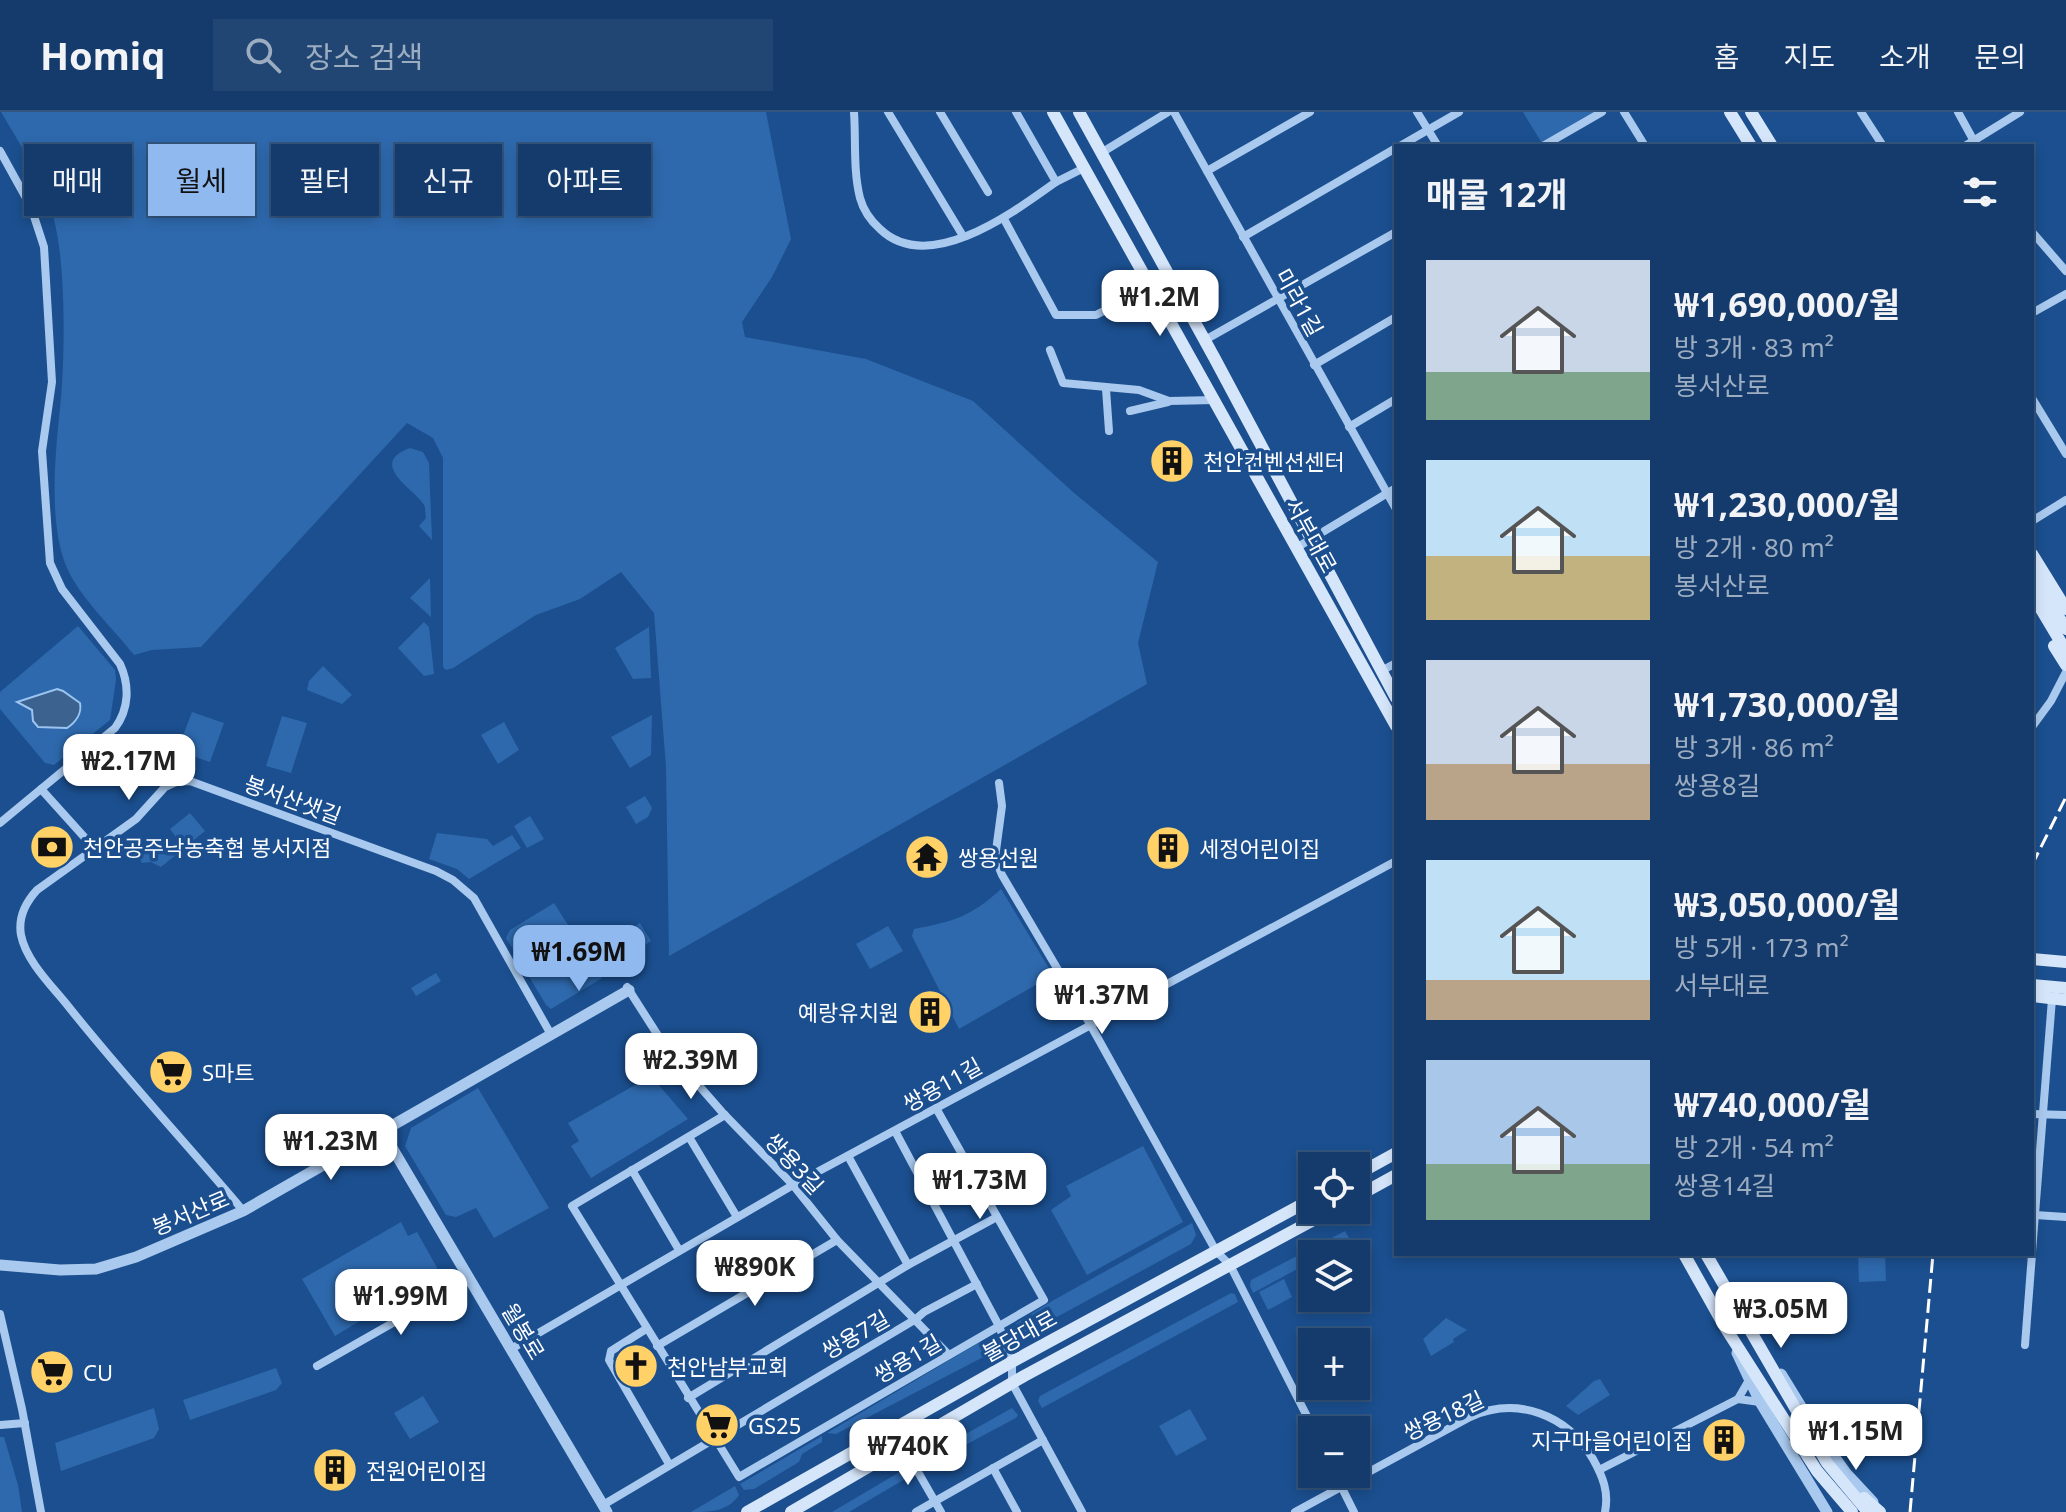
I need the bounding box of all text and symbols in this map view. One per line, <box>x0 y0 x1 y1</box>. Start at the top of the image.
search box <box>213 19 773 91</box>
text: Homiq <box>40 29 165 81</box>
icon: search <box>241 33 285 77</box>
text: 장소 검색 <box>305 36 423 77</box>
text: 홈 <box>1714 37 1739 75</box>
text: 지도 <box>1783 37 1835 75</box>
text: 소개 <box>1879 37 1930 75</box>
text: 문의 <box>1974 37 2026 75</box>
chip: 매매 <box>24 144 132 216</box>
chip: 월세 <box>148 144 255 216</box>
chip: 필터 <box>271 144 379 216</box>
chip: 신규 <box>395 144 502 216</box>
chip: 아파트 <box>518 144 651 216</box>
icon: filters <box>1958 170 2002 214</box>
text: 매물 12개 <box>1426 171 1568 217</box>
street label: 미라1길 <box>1269 263 1331 341</box>
pin: ₩1.2M <box>1104 270 1216 338</box>
text: ₩1.2M <box>1120 278 1200 314</box>
text: ₩1,690,000/월 <box>1674 281 1900 327</box>
icon: home <box>1490 292 1586 388</box>
text: 방 3개 · 83 m² <box>1674 329 1834 365</box>
text: 봉서산로 <box>1674 367 1770 403</box>
building icon: 천안컨벤션센터 <box>1148 437 1196 485</box>
place label: 천안컨벤션센터 <box>1203 446 1345 476</box>
text: ₩1,230,000/월 <box>1674 481 1900 527</box>
street label: 서부대로 <box>1279 492 1345 578</box>
icon: home <box>1490 492 1586 588</box>
text: 방 2개 · 80 m² <box>1674 529 1834 565</box>
text: 봉서산로 <box>1674 567 1770 603</box>
text: ₩1,730,000/월 <box>1674 681 1900 727</box>
icon: home <box>1490 692 1586 788</box>
text: 방 3개 · 86 m² <box>1674 729 1834 765</box>
pin: ₩2.17M <box>64 734 194 802</box>
text: ₩2.17M <box>81 742 177 778</box>
text: 쌍용8길 <box>1674 767 1761 803</box>
street label: 봉서산샛길 <box>240 768 346 830</box>
bank icon: 천안공주낙농축협 봉서지점 <box>28 823 76 871</box>
building icon: 세정어린이집 <box>1144 824 1192 872</box>
place label: 천안공주낙농축협 봉서지점 <box>83 832 332 862</box>
temple icon: 쌍용선원 <box>903 833 951 881</box>
place label: 세정어린이집 <box>1199 833 1320 863</box>
place label: 쌍용선원 <box>958 842 1039 872</box>
text: ₩3,050,000/월 <box>1674 881 1900 927</box>
icon: home <box>1490 892 1586 988</box>
pin: ₩1.69M <box>514 925 644 993</box>
text: 방 5개 · 173 m² <box>1674 929 1849 965</box>
text: ₩1.69M <box>531 933 627 969</box>
text: 서부대로 <box>1674 967 1770 1003</box>
pin: ₩1.37M <box>1037 968 1167 1036</box>
text: ₩1.37M <box>1054 976 1150 1012</box>
building icon: 예랑유치원 <box>906 988 954 1036</box>
place label: 예랑유치원 <box>798 997 899 1027</box>
pin: ₩2.39M <box>626 1033 756 1101</box>
text: ₩2.39M <box>643 1041 739 1077</box>
supermarket icon: S마트 <box>147 1048 195 1096</box>
street label: 쌍용11길 <box>897 1050 987 1118</box>
place label: S마트 <box>202 1057 255 1087</box>
text: ₩740,000/월 <box>1674 1081 1871 1127</box>
icon: home <box>1490 1092 1586 1188</box>
pin: ₩1.23M <box>266 1114 396 1182</box>
text: ₩1.23M <box>283 1122 379 1158</box>
street label: 쌍용3길 <box>759 1126 831 1200</box>
text: 방 2개 · 54 m² <box>1674 1129 1834 1165</box>
map controls <box>1298 1152 1370 1488</box>
button: locate <box>1298 1152 1370 1224</box>
pin: ₩1.73M <box>915 1153 1045 1221</box>
text: ₩1.73M <box>932 1161 1028 1197</box>
text: 쌍용14길 <box>1674 1167 1776 1203</box>
street label: 봉서산로 <box>147 1182 233 1242</box>
pin: ₩890K <box>699 1240 811 1308</box>
button: layers <box>1298 1240 1370 1312</box>
text: ₩890K <box>714 1248 796 1284</box>
pin: ₩1.99M <box>336 1269 466 1337</box>
text: ₩1.99M <box>353 1277 449 1313</box>
pin: ₩3.05M <box>1716 1282 1846 1350</box>
text: ₩3.05M <box>1733 1290 1829 1326</box>
street label: 월봉로 <box>496 1297 552 1365</box>
street label: 불당대로 <box>976 1302 1062 1368</box>
street label: 쌍용7길 <box>816 1303 894 1365</box>
street label: 쌍용1길 <box>868 1327 946 1389</box>
button: + <box>1298 1328 1370 1400</box>
church icon: 천안남부교회 <box>612 1342 660 1390</box>
supermarket icon: CU <box>28 1348 76 1396</box>
place label: 천안남부교회 <box>667 1351 788 1381</box>
place label: CU <box>83 1357 113 1387</box>
street label: 쌍용18길 <box>1398 1383 1488 1447</box>
supermarket icon: GS25 <box>693 1401 741 1449</box>
pin: ₩1.15M <box>1791 1404 1921 1472</box>
place label: GS25 <box>748 1410 801 1440</box>
text: ₩1.15M <box>1808 1412 1904 1448</box>
button: − <box>1298 1416 1370 1488</box>
building icon: 지구마을어린이집 <box>1700 1416 1748 1464</box>
pin: ₩740K <box>852 1419 964 1487</box>
place label: 지구마을어린이집 <box>1531 1425 1693 1455</box>
text: ₩740K <box>867 1427 949 1463</box>
building icon: 전원어린이집 <box>311 1446 359 1494</box>
place label: 전원어린이집 <box>366 1455 487 1485</box>

